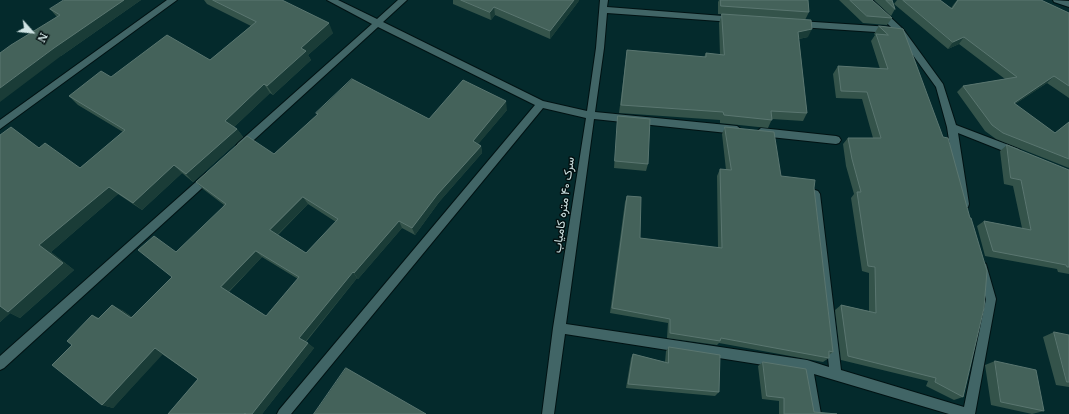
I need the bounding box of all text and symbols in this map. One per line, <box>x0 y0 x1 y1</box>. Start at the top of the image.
north arrow <box>12 12 52 52</box>
text: N <box>34 30 51 44</box>
street label: سرک ۴۰ متره کامیاب <box>550 156 578 254</box>

